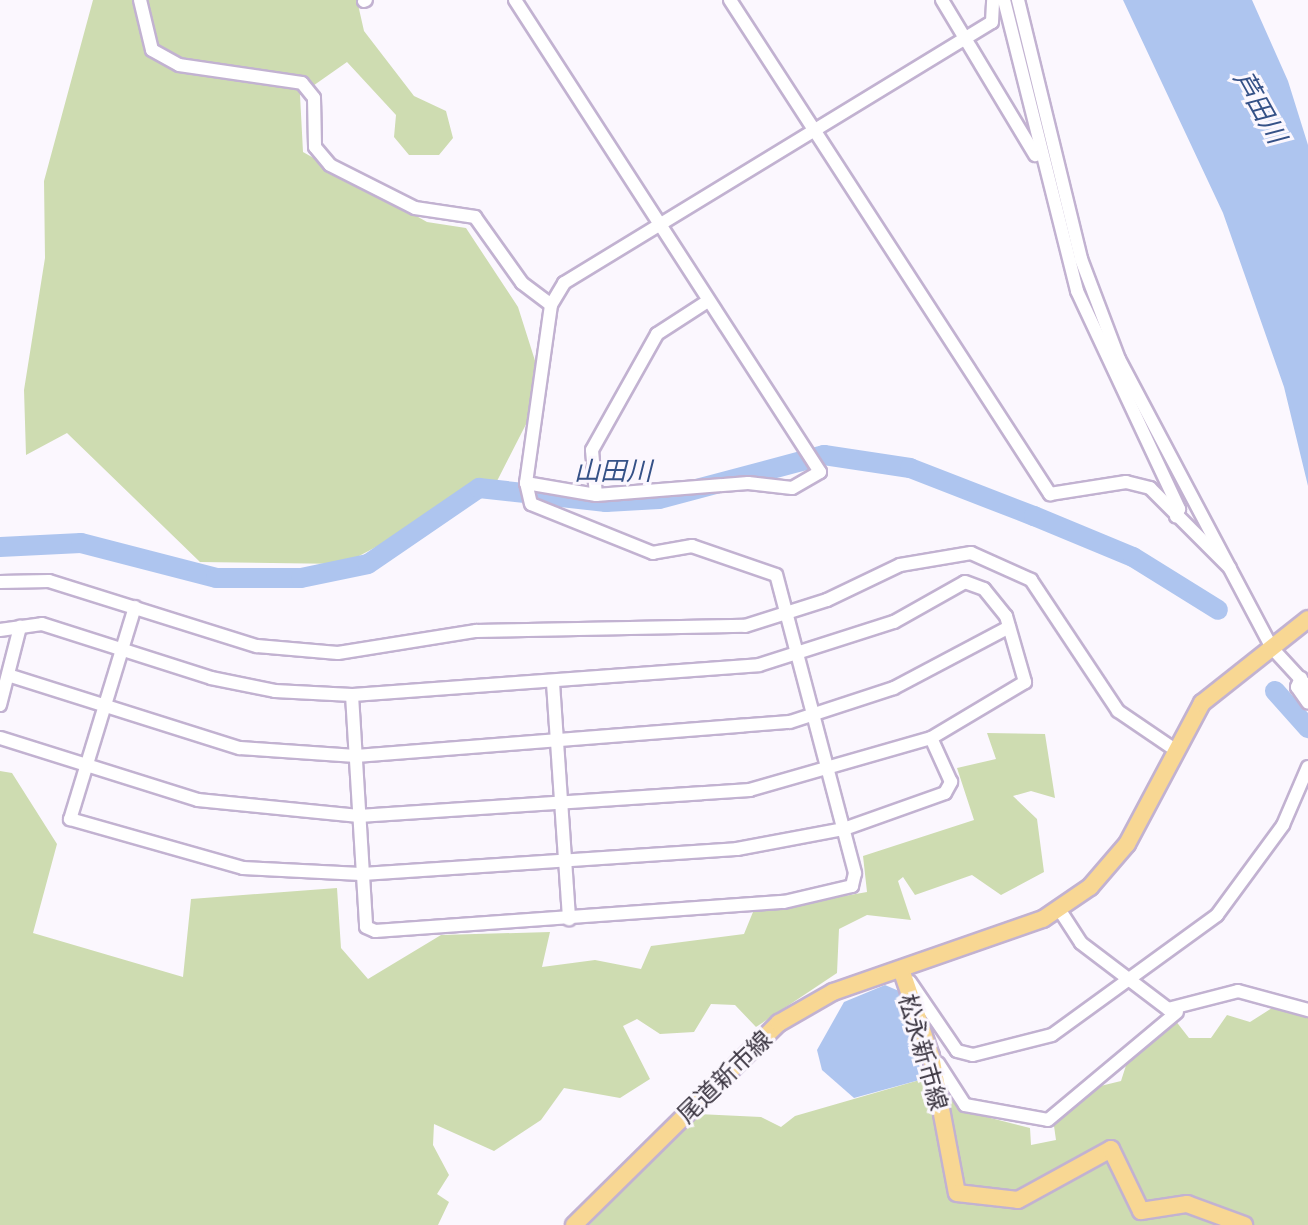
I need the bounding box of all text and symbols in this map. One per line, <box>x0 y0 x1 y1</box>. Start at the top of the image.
water label: 芦田川 <box>1227 65 1293 149</box>
water label: 山田川 <box>574 455 652 487</box>
street label: 松永新市線 <box>894 990 954 1114</box>
street label: 尾道新市線 <box>671 1024 777 1128</box>

